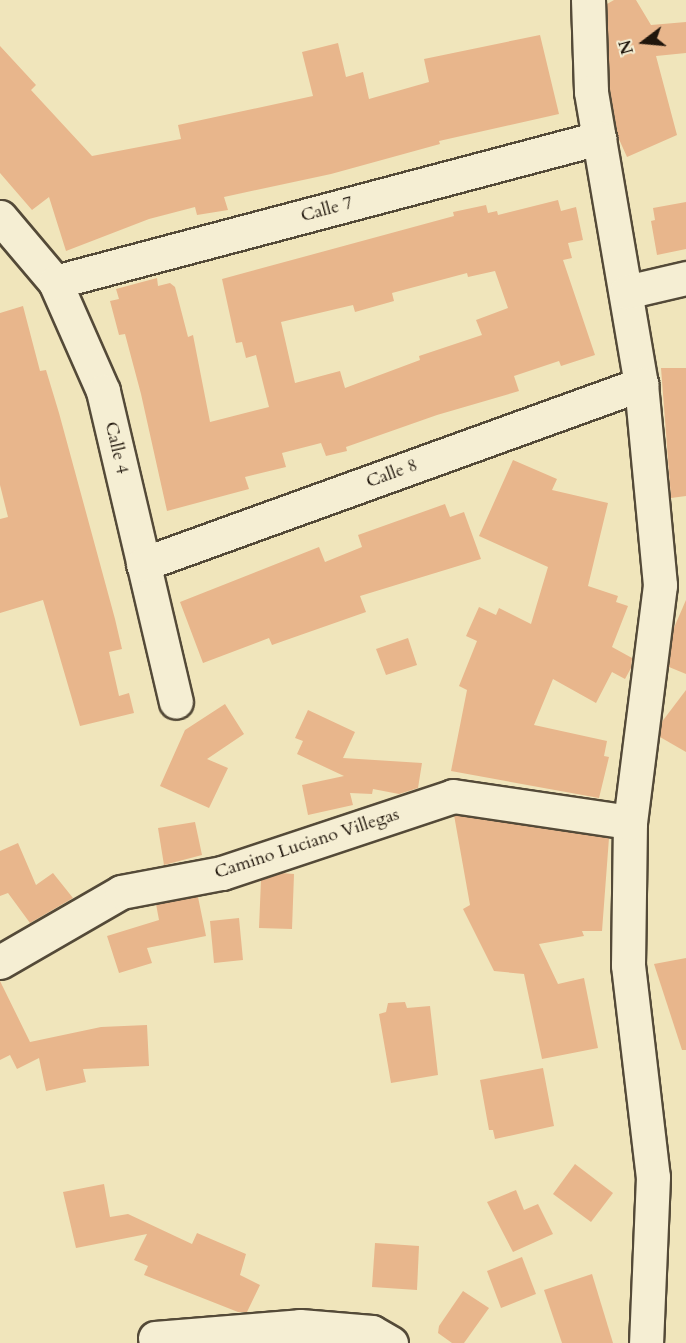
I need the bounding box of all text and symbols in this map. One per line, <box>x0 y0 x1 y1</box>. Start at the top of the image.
north arrow <box>614 12 674 72</box>
text: N <box>614 37 639 57</box>
street label: Calle 7 <box>299 193 355 227</box>
street label: Calle 4 <box>100 420 132 476</box>
street label: Calle 8 <box>363 455 421 493</box>
street label: Camino Luciano Villegas <box>212 804 402 884</box>

